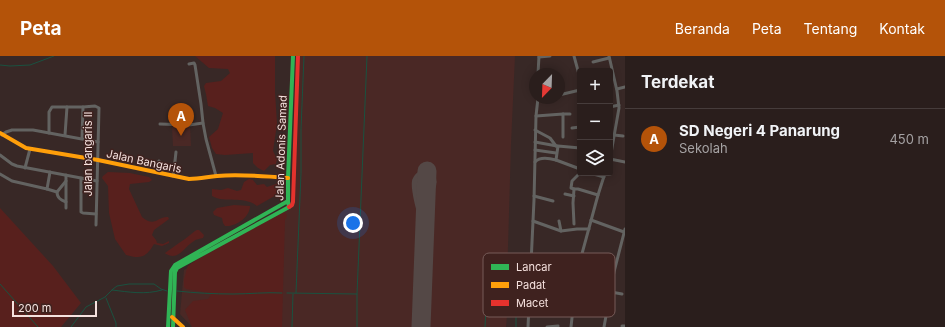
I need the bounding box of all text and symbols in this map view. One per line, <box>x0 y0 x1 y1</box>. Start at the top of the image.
text: Peta <box>20 17 62 40</box>
text: Beranda <box>675 20 730 37</box>
text: Peta <box>752 20 782 37</box>
text: Tentang <box>804 20 857 37</box>
text: Kontak <box>879 20 925 37</box>
north arrow <box>529 68 565 104</box>
map controls <box>577 68 613 176</box>
button: + <box>577 68 613 104</box>
text: Terdekat <box>641 72 714 92</box>
street label: Jalan Adonis Samad <box>272 95 290 201</box>
pin: A <box>168 103 194 136</box>
button: − <box>577 104 613 140</box>
street label: Jalan bangaris II <box>81 111 95 197</box>
text: SD Negeri 4 Panarung <box>679 121 840 140</box>
text: A <box>649 131 659 147</box>
text: 450 m <box>889 131 929 147</box>
button: layers <box>577 140 613 176</box>
text: Sekolah <box>679 140 728 156</box>
street label: Jalan Bangaris <box>105 146 183 176</box>
your location <box>343 213 363 233</box>
legend <box>483 253 615 317</box>
text: Lancar <box>516 260 552 274</box>
text: Padat <box>516 278 546 292</box>
text: Macet <box>516 296 549 310</box>
scale bar <box>12 299 97 318</box>
text: 200 m <box>18 301 51 315</box>

